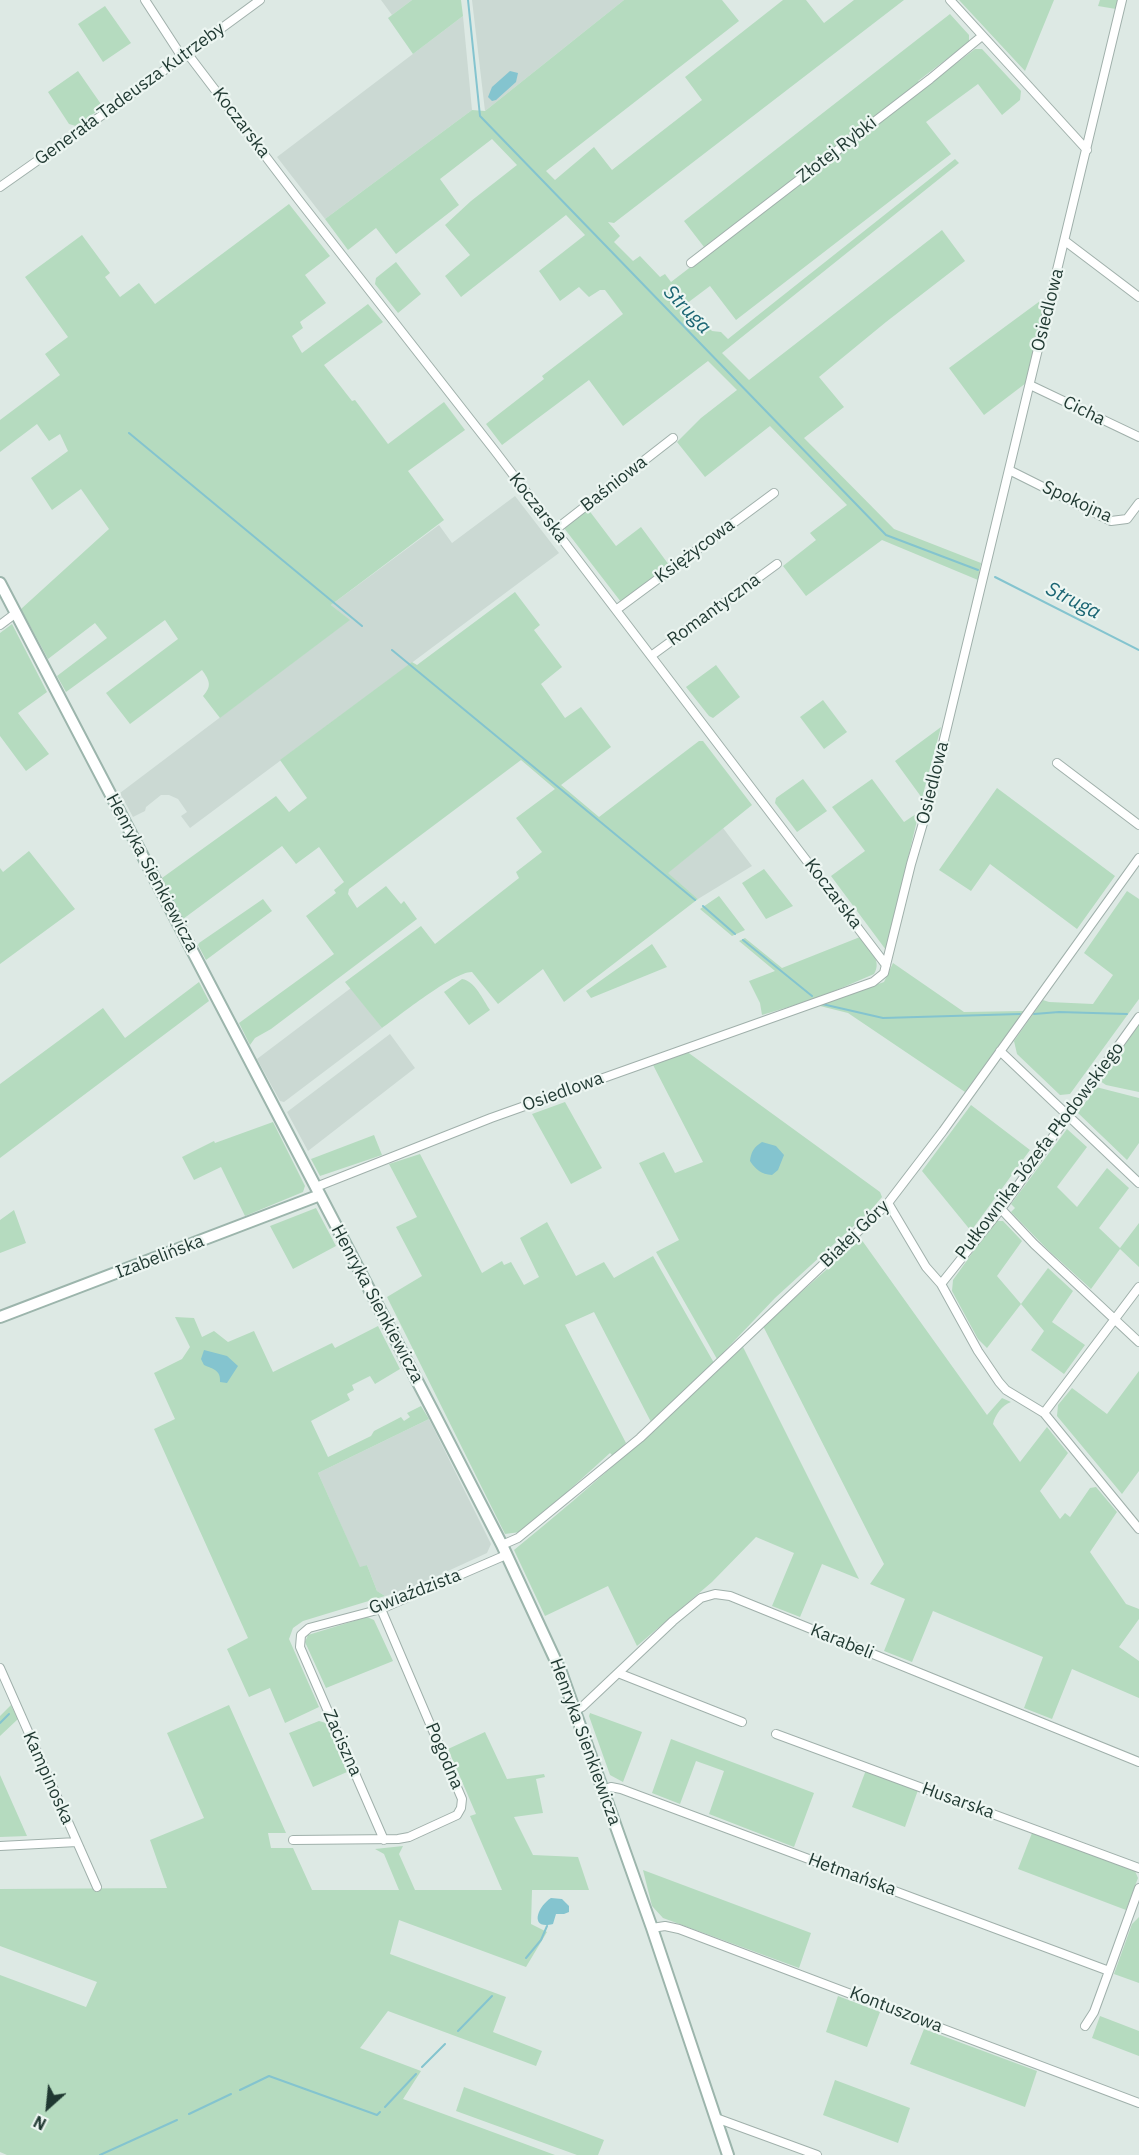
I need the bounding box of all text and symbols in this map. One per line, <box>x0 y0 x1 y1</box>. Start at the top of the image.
street label: Generała Tadeusza Kutrzeby <box>31 18 229 170</box>
street label: Koczarska <box>208 84 274 162</box>
street label: Złotej Rybki <box>793 112 881 188</box>
street label: Osiedlowa <box>1027 266 1069 354</box>
water label: Struga <box>658 281 716 339</box>
street label: Cicha <box>1059 392 1109 430</box>
street label: Baśniowa <box>577 451 651 517</box>
street label: Koczarska <box>504 469 572 547</box>
street label: Spokojna <box>1039 476 1115 528</box>
street label: Księżycowa <box>651 514 739 588</box>
street label: Romantyczna <box>663 569 765 651</box>
water label: Struga <box>1042 577 1104 625</box>
street label: Osiedlowa <box>912 739 954 827</box>
street label: Henryka Sienkiewicza <box>101 790 203 956</box>
street label: Koczarska <box>800 855 866 933</box>
street label: Pułkownika Józefa Płodowskiego <box>951 1038 1129 1264</box>
street label: Osiedlowa <box>520 1067 606 1117</box>
street label: Białej Góry <box>816 1196 894 1272</box>
street label: Henryka Sienkiewicza <box>326 1221 428 1387</box>
street label: Izabelińska <box>113 1230 207 1284</box>
street label: Gwiaździsta <box>366 1565 464 1619</box>
street label: Karabeli <box>807 1620 877 1664</box>
street label: Henryka Sienkiewicza <box>545 1656 625 1828</box>
street label: Zaciszna <box>318 1706 366 1780</box>
street label: Pogodna <box>420 1719 468 1793</box>
street label: Kampinoska <box>18 1728 78 1828</box>
street label: Husarska <box>919 1778 997 1824</box>
street label: Hetmańska <box>805 1849 899 1901</box>
street label: Kontuszowa <box>846 1982 946 2038</box>
north arrow <box>18 2077 78 2137</box>
text: N <box>30 2111 50 2135</box>

